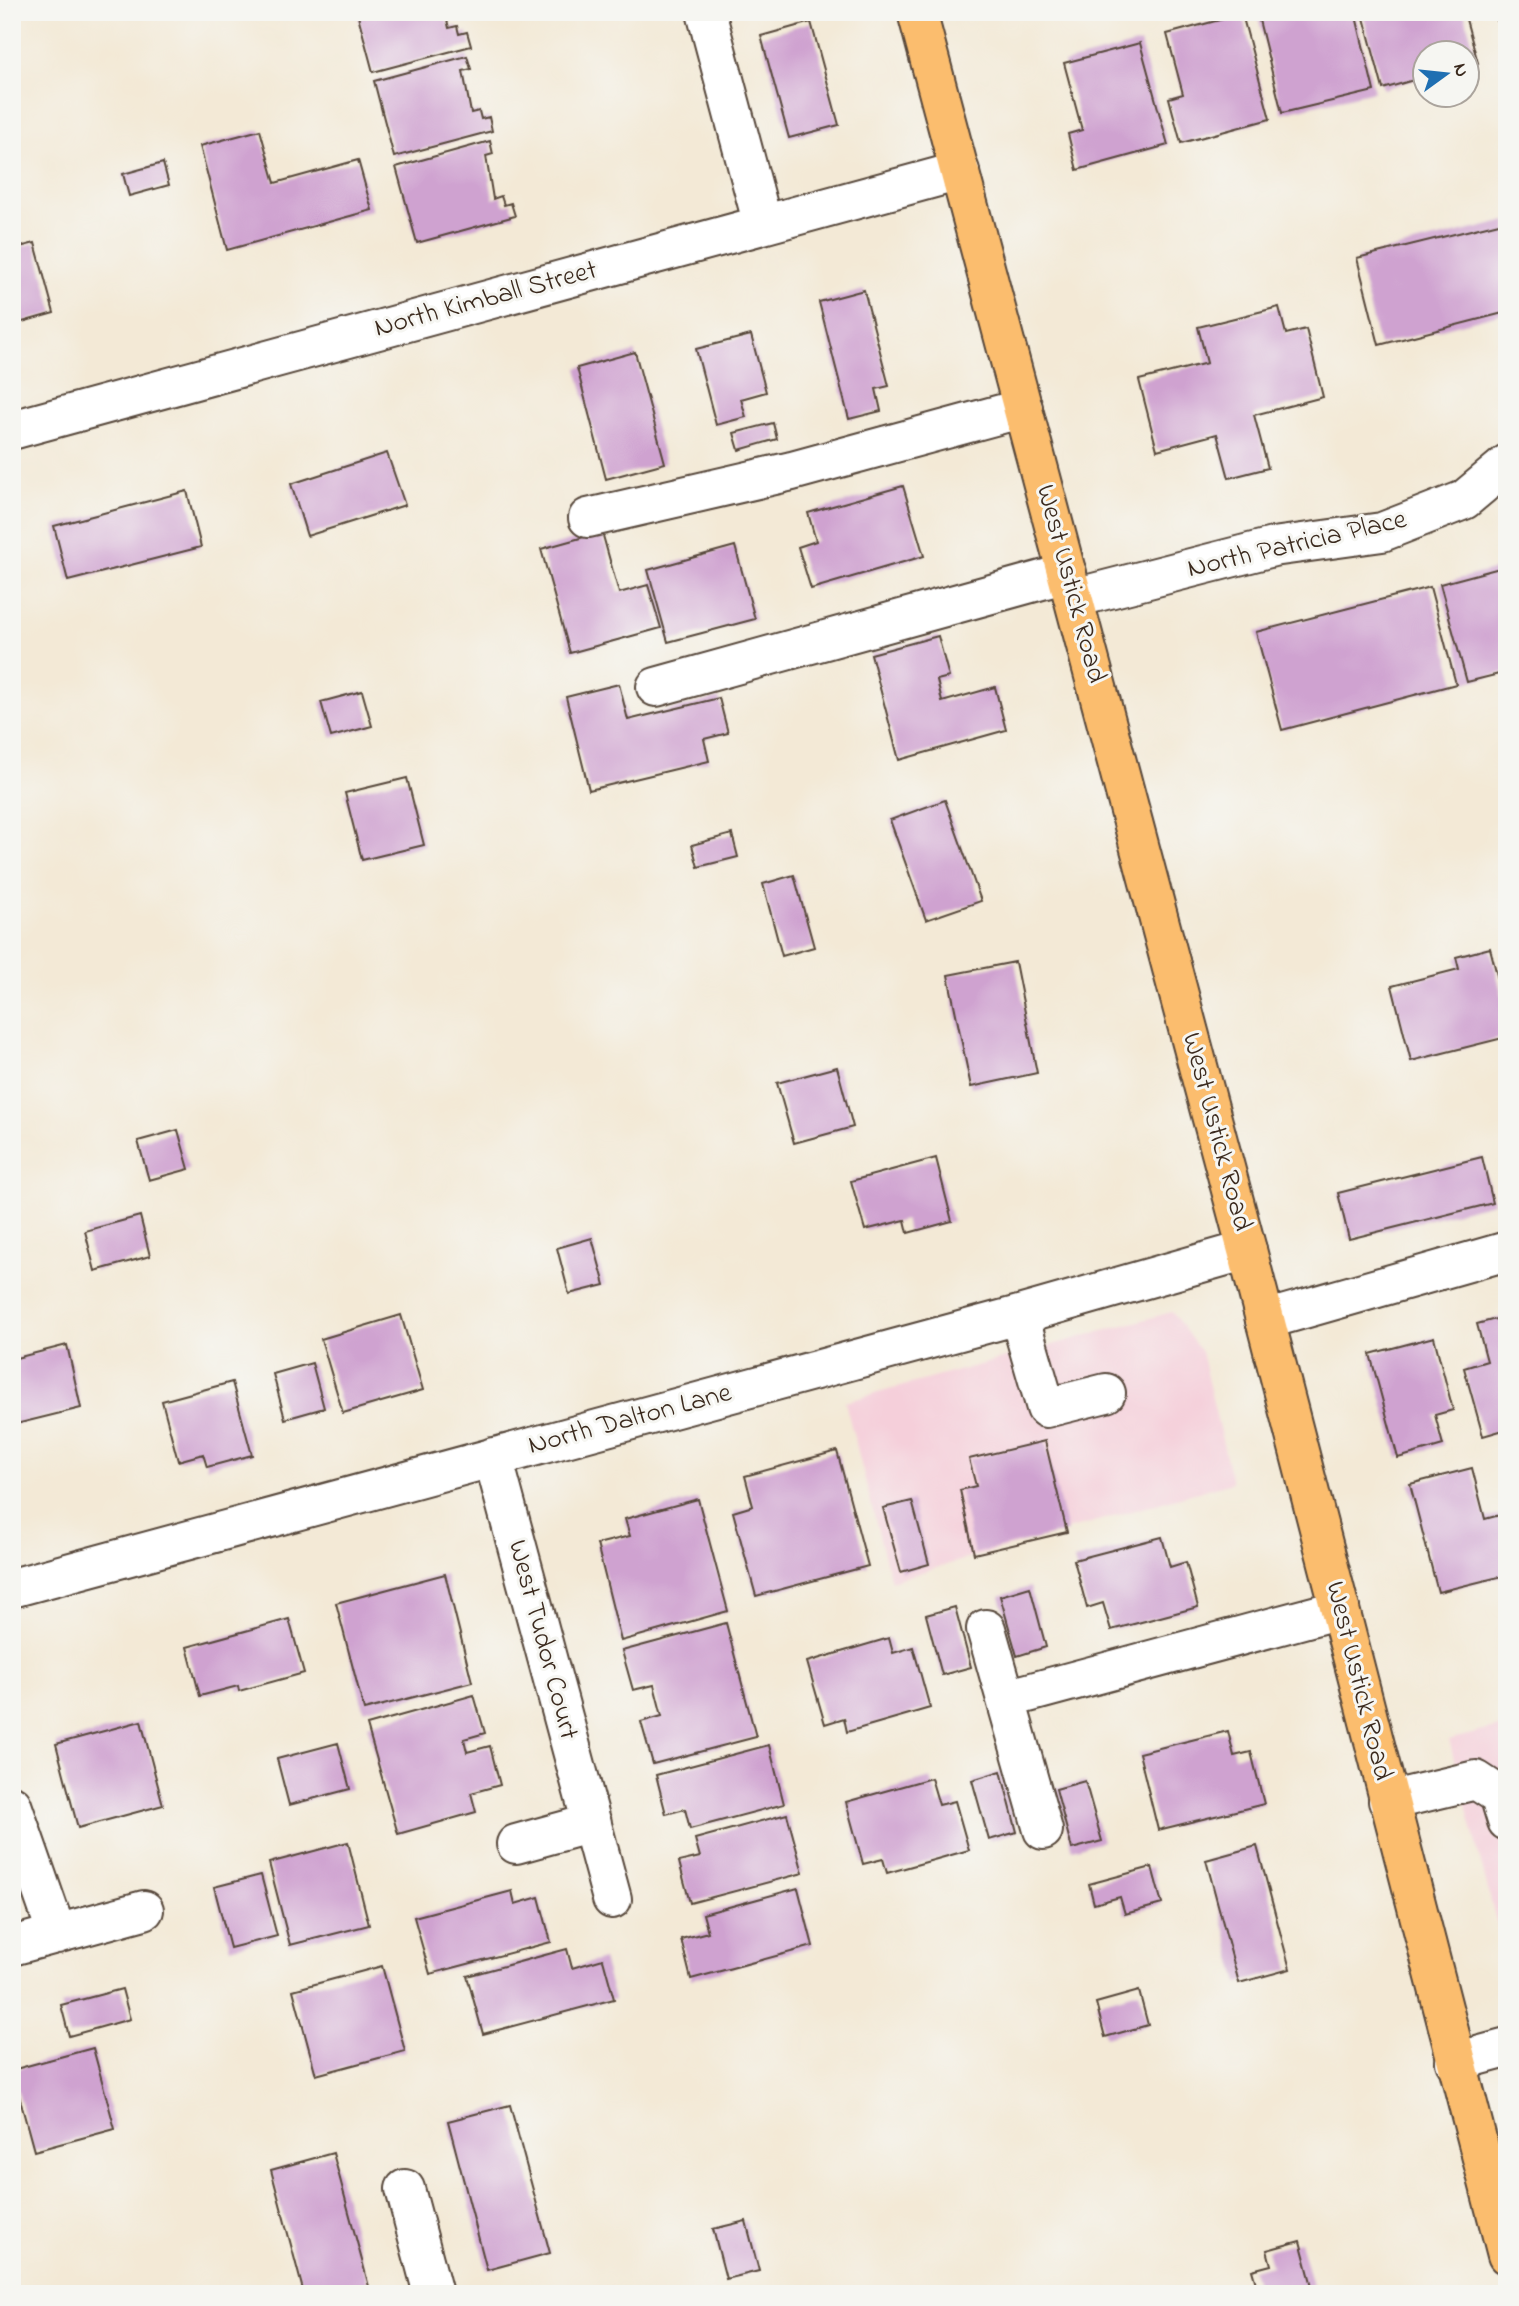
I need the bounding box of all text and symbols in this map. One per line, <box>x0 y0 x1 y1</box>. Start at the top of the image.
north arrow <box>1410 38 1480 108</box>
text: N <box>1445 61 1475 80</box>
street label: North Kimball Street <box>370 251 602 349</box>
street label: West Ustick Road <box>1024 480 1116 688</box>
street label: North Patricia Place <box>1183 500 1411 590</box>
street label: West Ustick Road <box>1170 1028 1262 1236</box>
street label: North Dalton Lane <box>524 1373 737 1467</box>
street label: West Tudor Court <box>496 1536 588 1744</box>
street label: West Ustick Road <box>1313 1577 1403 1785</box>

